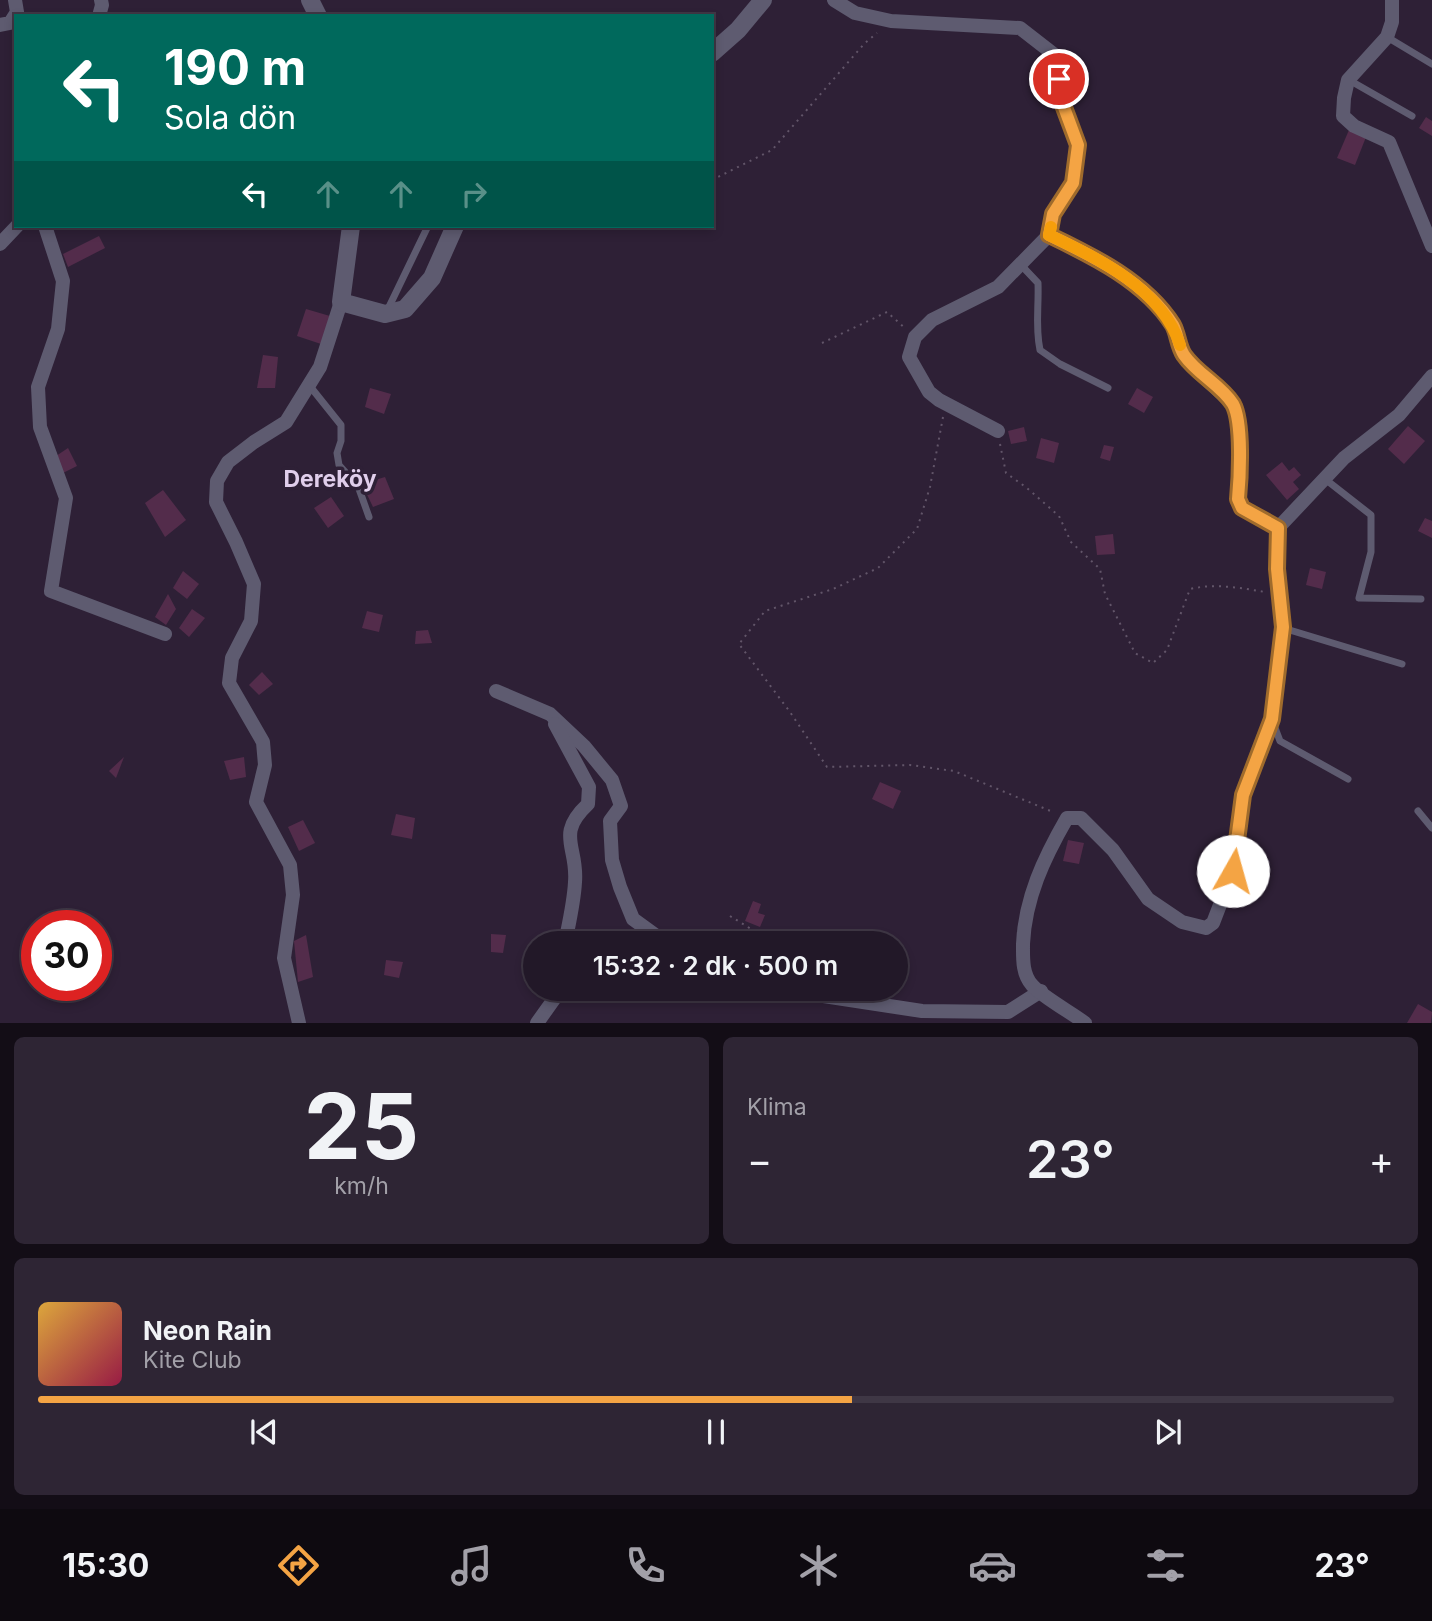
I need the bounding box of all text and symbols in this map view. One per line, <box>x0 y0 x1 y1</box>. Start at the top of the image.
text: 190 m <box>164 38 306 97</box>
icon: left <box>49 42 140 133</box>
pin <box>1029 49 1089 109</box>
icon: arrive <box>1040 60 1078 98</box>
text: Sola dön <box>164 98 296 137</box>
icon: left <box>236 175 274 213</box>
icon: ahead <box>309 175 347 213</box>
icon: ahead <box>382 175 420 213</box>
icon: right <box>455 175 493 213</box>
district label: Dereköy <box>283 465 377 493</box>
position arrow <box>1196 834 1270 908</box>
speed limit sign: 30 <box>21 910 112 1001</box>
text: 15:32 · 2 dk · 500 m <box>593 950 838 981</box>
text: 25 <box>304 1071 419 1181</box>
text: Klima <box>747 1093 807 1121</box>
text: 23° <box>1026 1128 1115 1191</box>
text: − <box>747 1137 772 1183</box>
text: + <box>1369 1137 1394 1183</box>
text: km/h <box>334 1172 389 1200</box>
text: Neon Rain <box>143 1315 272 1346</box>
text: Kite Club <box>143 1346 242 1374</box>
icon: previous <box>245 1413 283 1451</box>
icon: pause <box>697 1413 735 1451</box>
icon: next <box>1149 1413 1187 1451</box>
icon: directions <box>274 1541 323 1590</box>
icon: music <box>447 1541 496 1590</box>
icon: phone <box>621 1541 670 1590</box>
icon: climate <box>794 1541 843 1590</box>
icon: car <box>968 1541 1017 1590</box>
icon: filters <box>1141 1541 1190 1590</box>
text: 15:30 <box>62 1546 149 1585</box>
text: 23° <box>1314 1546 1370 1585</box>

